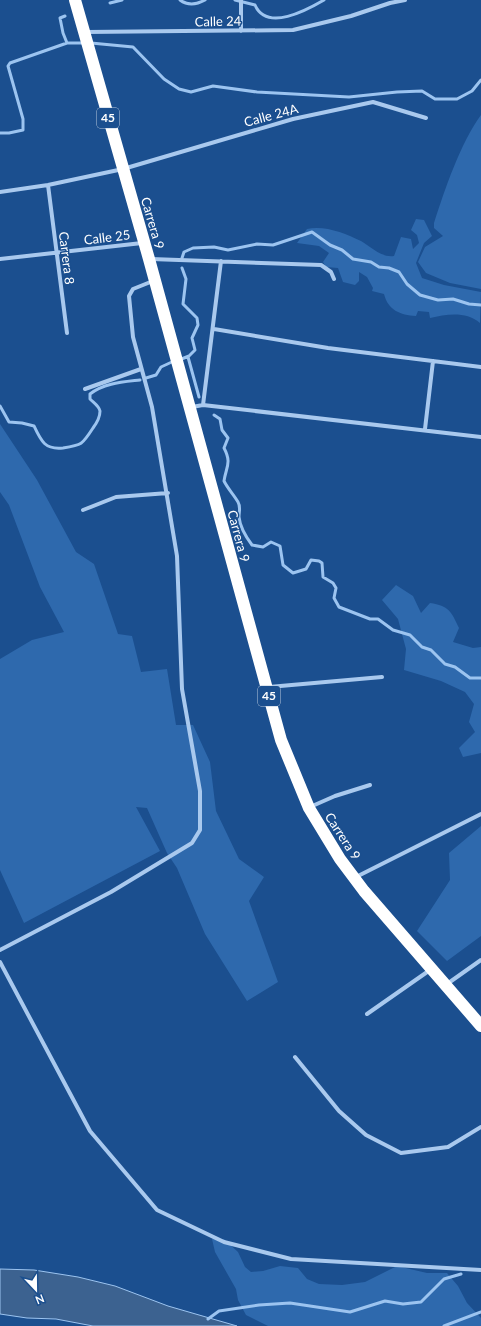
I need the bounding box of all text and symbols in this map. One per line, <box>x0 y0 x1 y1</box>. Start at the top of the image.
street label: Calle 24 <box>195 13 242 29</box>
street label: Calle 24A <box>242 100 300 130</box>
road number: 45 <box>97 108 119 128</box>
street label: Carrera 9 <box>138 195 168 251</box>
street label: Calle 25 <box>83 226 131 248</box>
street label: Carrera 8 <box>56 231 78 285</box>
street label: Carrera 9 <box>224 508 254 564</box>
road number: 45 <box>258 686 280 706</box>
street label: Carrera 9 <box>322 809 364 863</box>
north arrow <box>16 1270 56 1310</box>
text: N <box>34 1292 46 1307</box>

